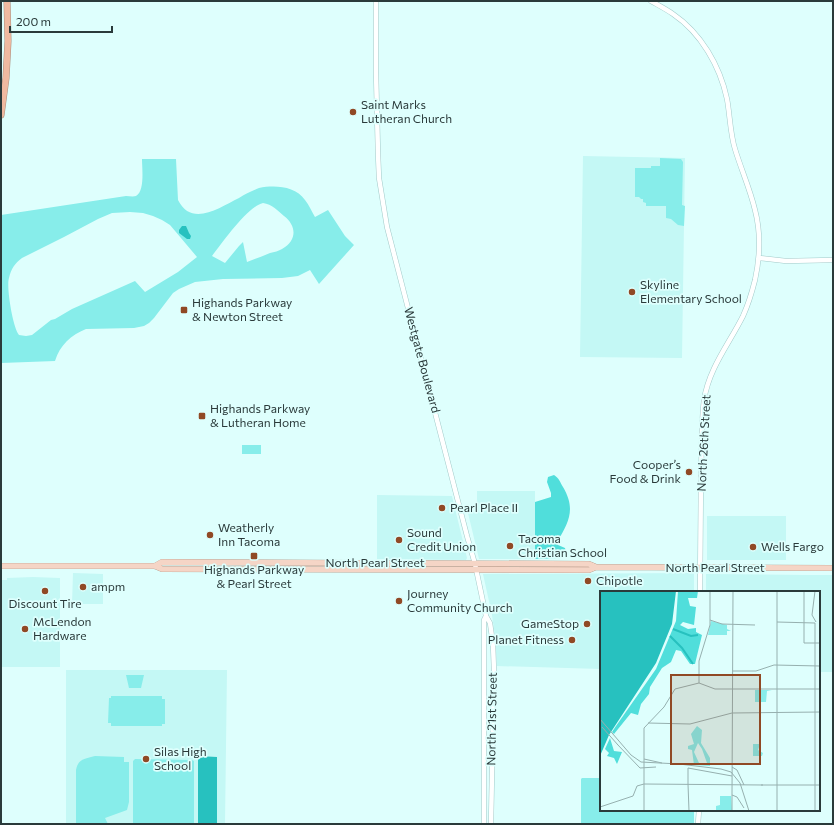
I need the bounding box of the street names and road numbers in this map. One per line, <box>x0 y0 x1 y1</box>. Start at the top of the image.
street label: Westgate Boulevard <box>402 305 444 414</box>
street label: North 26th Street <box>693 394 713 492</box>
street label: North Pearl Street <box>325 555 425 569</box>
street label: North Pearl Street <box>665 560 765 574</box>
street label: North 21st Street <box>483 672 499 766</box>

